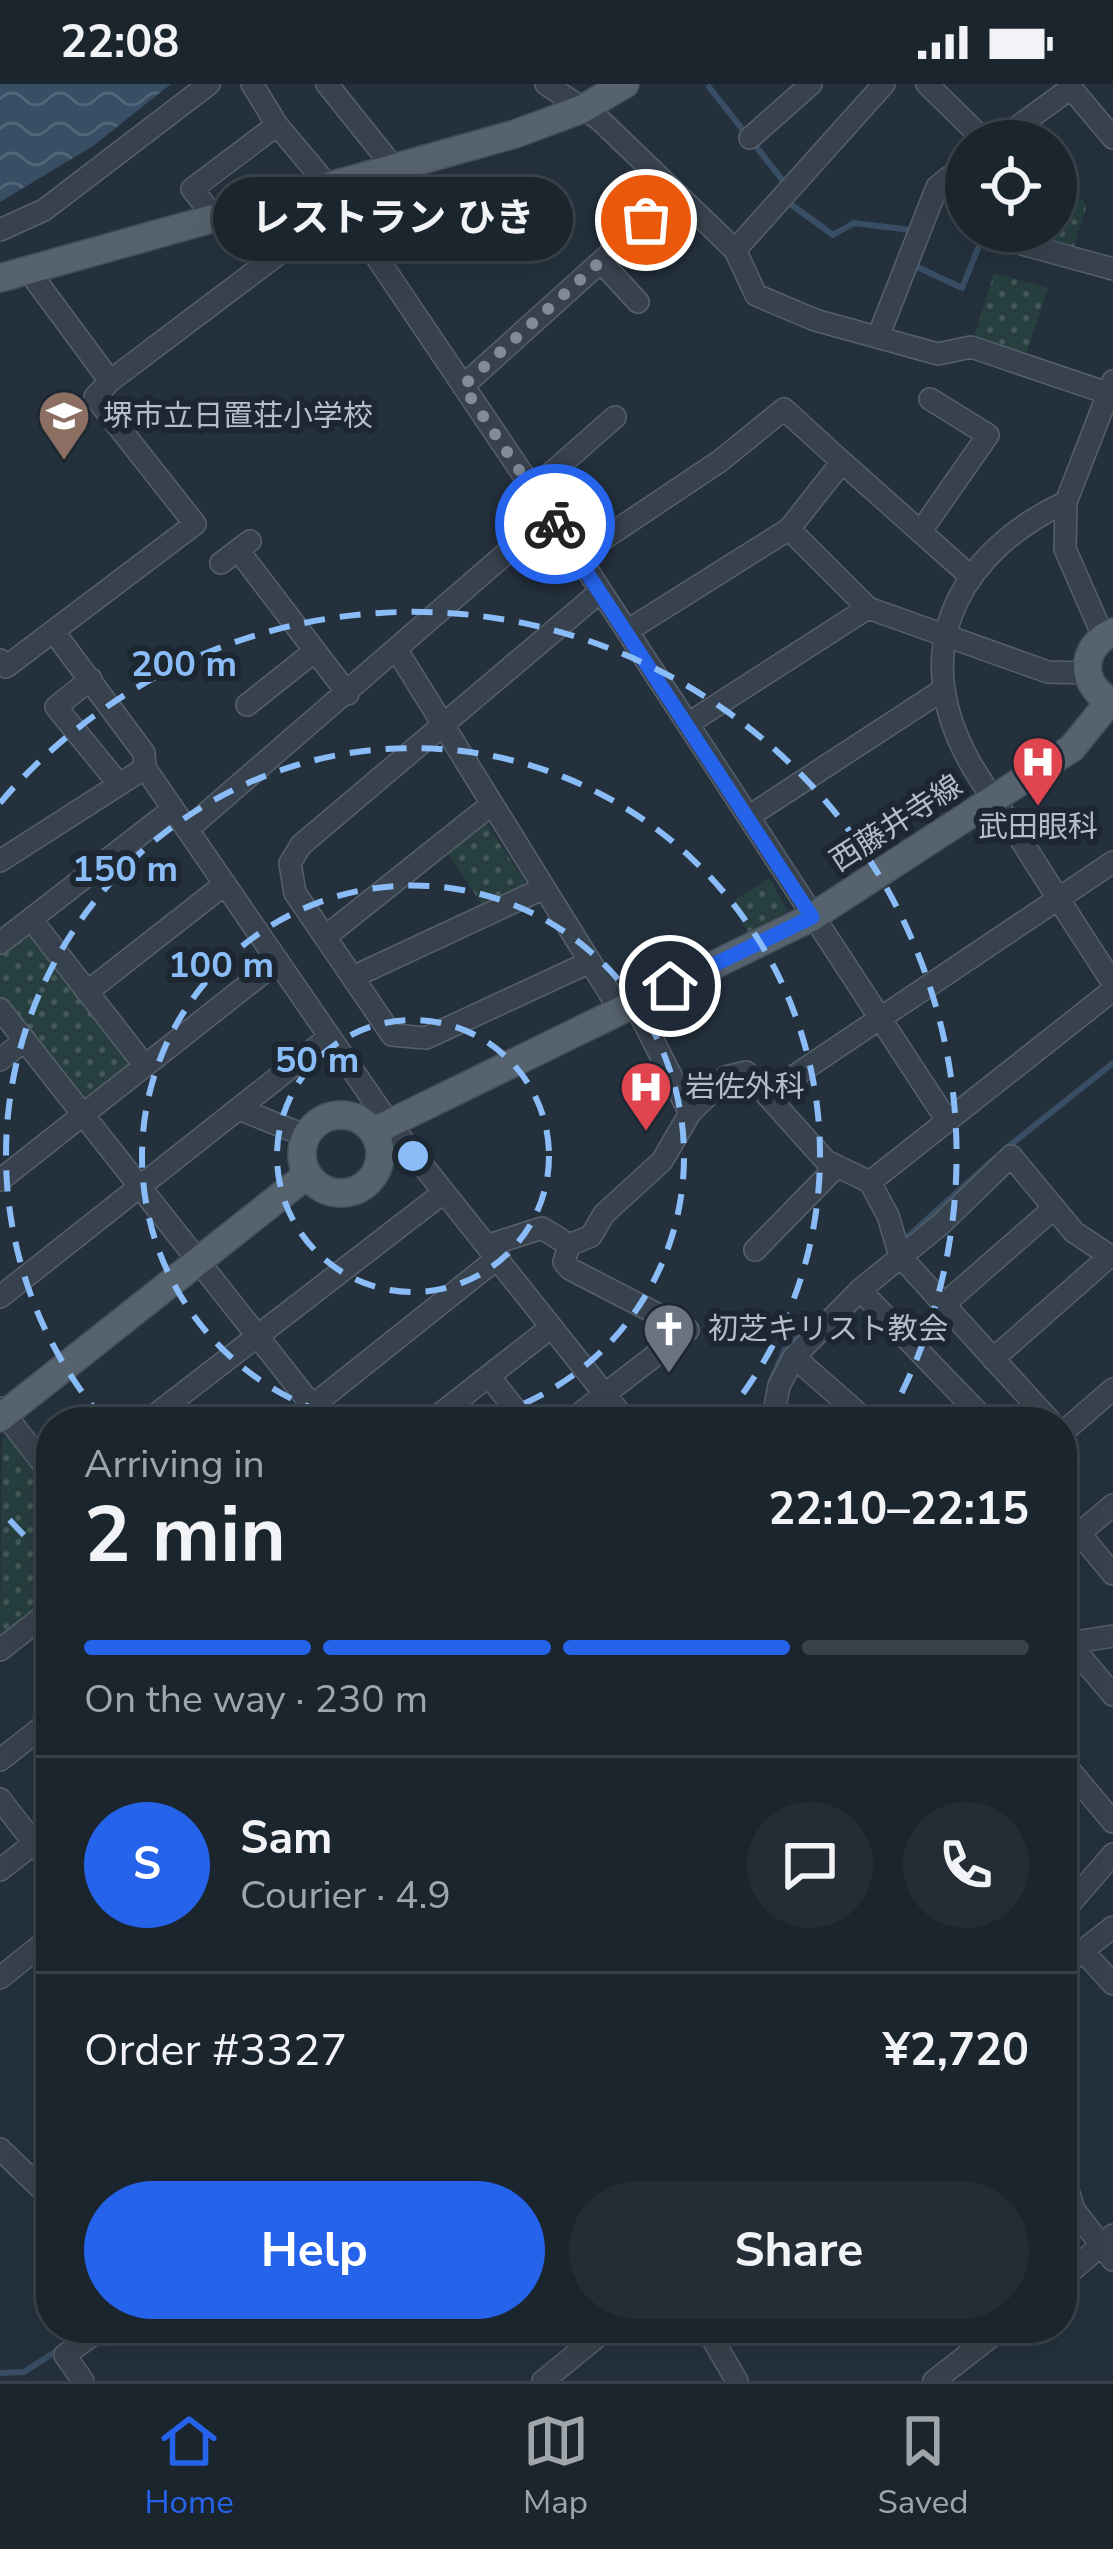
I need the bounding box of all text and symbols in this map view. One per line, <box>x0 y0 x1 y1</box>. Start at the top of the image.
text: 22:08 <box>60 12 179 73</box>
map controls <box>945 120 1077 252</box>
button: locate <box>945 120 1077 252</box>
pin <box>595 169 697 271</box>
callout: レストラン ひき <box>214 178 574 262</box>
icon: bag <box>613 187 679 253</box>
text: レストラン ひき <box>251 192 535 245</box>
school or university icon: 堺市立日置荘小学校 <box>36 388 92 462</box>
place label: 堺市立日置荘小学校 <box>103 396 373 437</box>
courier <box>495 464 615 584</box>
icon: bike <box>522 491 588 557</box>
text: 200 m <box>131 640 237 689</box>
hospital icon: 武田眼科 <box>1010 734 1066 808</box>
street label: 西藤井寺線 <box>822 765 970 881</box>
place label: 武田眼科 <box>978 807 1098 848</box>
text: 150 m <box>72 845 178 894</box>
pin <box>619 935 721 1037</box>
text: 100 m <box>168 941 274 990</box>
icon: home <box>637 953 703 1019</box>
text: 50 m <box>275 1036 359 1085</box>
hospital icon: 岩佐外科 <box>618 1059 674 1133</box>
place label: 岩佐外科 <box>685 1067 805 1108</box>
centre of rings <box>392 1135 434 1177</box>
church icon: 初芝キリスト教会 <box>641 1301 697 1375</box>
place label: 初芝キリスト教会 <box>708 1309 948 1350</box>
text: Arriving in <box>84 1438 265 1491</box>
text: 22:10–22:15 <box>768 1479 1029 1540</box>
text: 2 min <box>84 1482 286 1589</box>
text: On the way · 230 m <box>84 1673 428 1726</box>
button: chat <box>747 1802 873 1928</box>
button: phone <box>903 1802 1029 1928</box>
text: Sam <box>240 1808 332 1869</box>
text: S <box>133 1834 161 1895</box>
text: Courier · 4.9 <box>240 1869 451 1922</box>
text: Order #3327 <box>84 2020 347 2081</box>
text: ¥2,720 <box>883 2020 1029 2081</box>
button: Help <box>84 2181 545 2319</box>
button: Share <box>569 2181 1029 2319</box>
tab: Home <box>144 2408 234 2525</box>
tab: Map <box>523 2408 589 2525</box>
tab: Saved <box>877 2408 969 2525</box>

